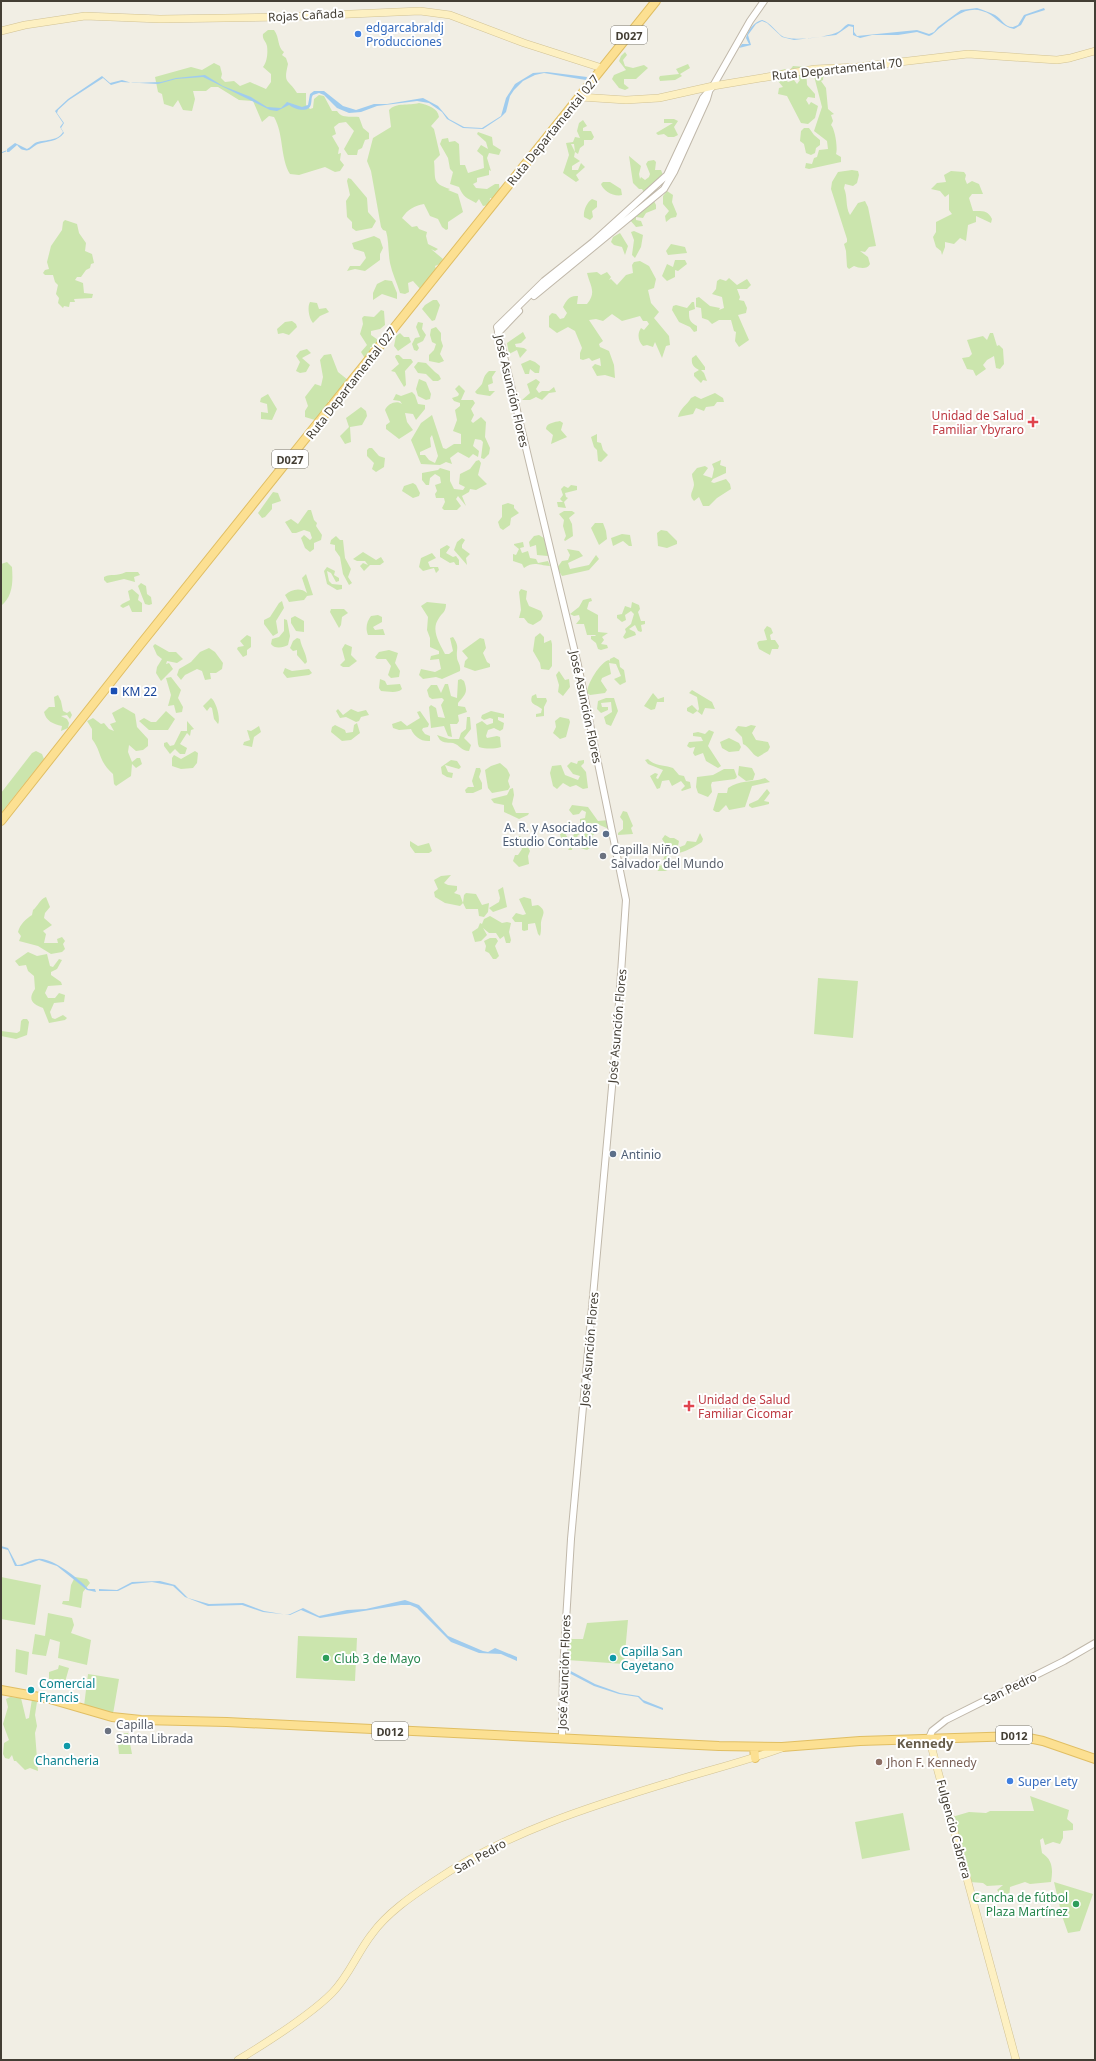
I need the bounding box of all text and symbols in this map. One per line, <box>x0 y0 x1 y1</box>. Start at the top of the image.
street label: Rojas Cañada <box>268 5 344 25</box>
place label: edgarcabraldj Producciones <box>366 19 444 50</box>
road number: D027 <box>611 26 647 44</box>
marker: edgarcabraldj Producciones <box>353 29 363 39</box>
street label: Ruta Departamental 70 <box>771 54 903 84</box>
street label: Ruta Departamental 027 <box>503 71 603 189</box>
street label: Ruta Departamental 027 <box>302 323 400 443</box>
street label: José Asunción Flores <box>491 332 533 449</box>
place label: Unidad de Salud Familiar Ybyraro <box>932 407 1024 438</box>
marker: Unidad de Salud Familiar Ybyraro <box>1027 416 1039 428</box>
road number: D027 <box>272 450 308 468</box>
street label: José Asunción Flores <box>566 648 606 765</box>
place label: KM 22 <box>122 683 157 700</box>
marker: KM 22 <box>109 686 119 696</box>
place label: A. R. y Asociados Estudio Contable <box>502 819 598 850</box>
marker: A. R. y Asociados Estudio Contable <box>601 829 611 839</box>
place label: Capilla Niño Salvador del Mundo <box>611 841 724 872</box>
marker: Capilla Niño Salvador del Mundo <box>598 851 608 861</box>
street label: José Asunción Flores <box>603 968 630 1085</box>
place label: Antinio <box>621 1146 661 1163</box>
marker: Antinio <box>608 1149 618 1159</box>
street label: José Asunción Flores <box>575 1291 602 1408</box>
place label: Unidad de Salud Familiar Cicomar <box>698 1391 793 1422</box>
marker: Unidad de Salud Familiar Cicomar <box>683 1400 695 1412</box>
street label: José Asunción Flores <box>553 1614 575 1731</box>
place label: Capilla San Cayetano <box>621 1643 683 1674</box>
place label: Club 3 de Mayo <box>334 1650 421 1667</box>
marker: Club 3 de Mayo <box>321 1653 331 1663</box>
marker: Capilla San Cayetano <box>608 1653 618 1663</box>
street label: San Pedro <box>981 1668 1039 1708</box>
place label: Comercial Francis <box>39 1675 95 1706</box>
marker: Comercial Francis <box>26 1685 36 1695</box>
place label: Capilla Santa Librada <box>116 1716 193 1747</box>
road number: D012 <box>372 1722 408 1740</box>
marker: Capilla Santa Librada <box>103 1726 113 1736</box>
road number: D012 <box>996 1726 1032 1744</box>
district label: Kennedy <box>897 1734 954 1752</box>
marker: Chancheria <box>62 1741 72 1751</box>
place label: Chancheria <box>35 1752 99 1769</box>
place label: Jhon F. Kennedy <box>886 1754 978 1771</box>
marker: Jhon F. Kennedy <box>874 1757 884 1767</box>
place label: Super Lety <box>1018 1773 1079 1790</box>
marker: Super Lety <box>1005 1776 1015 1786</box>
street label: Fulgencio Cabrera <box>933 1777 975 1881</box>
street label: San Pedro <box>451 1835 509 1877</box>
place label: Cancha de fútbol Plaza Martínez <box>972 1889 1068 1920</box>
marker: Cancha de fútbol Plaza Martínez <box>1071 1899 1081 1909</box>

